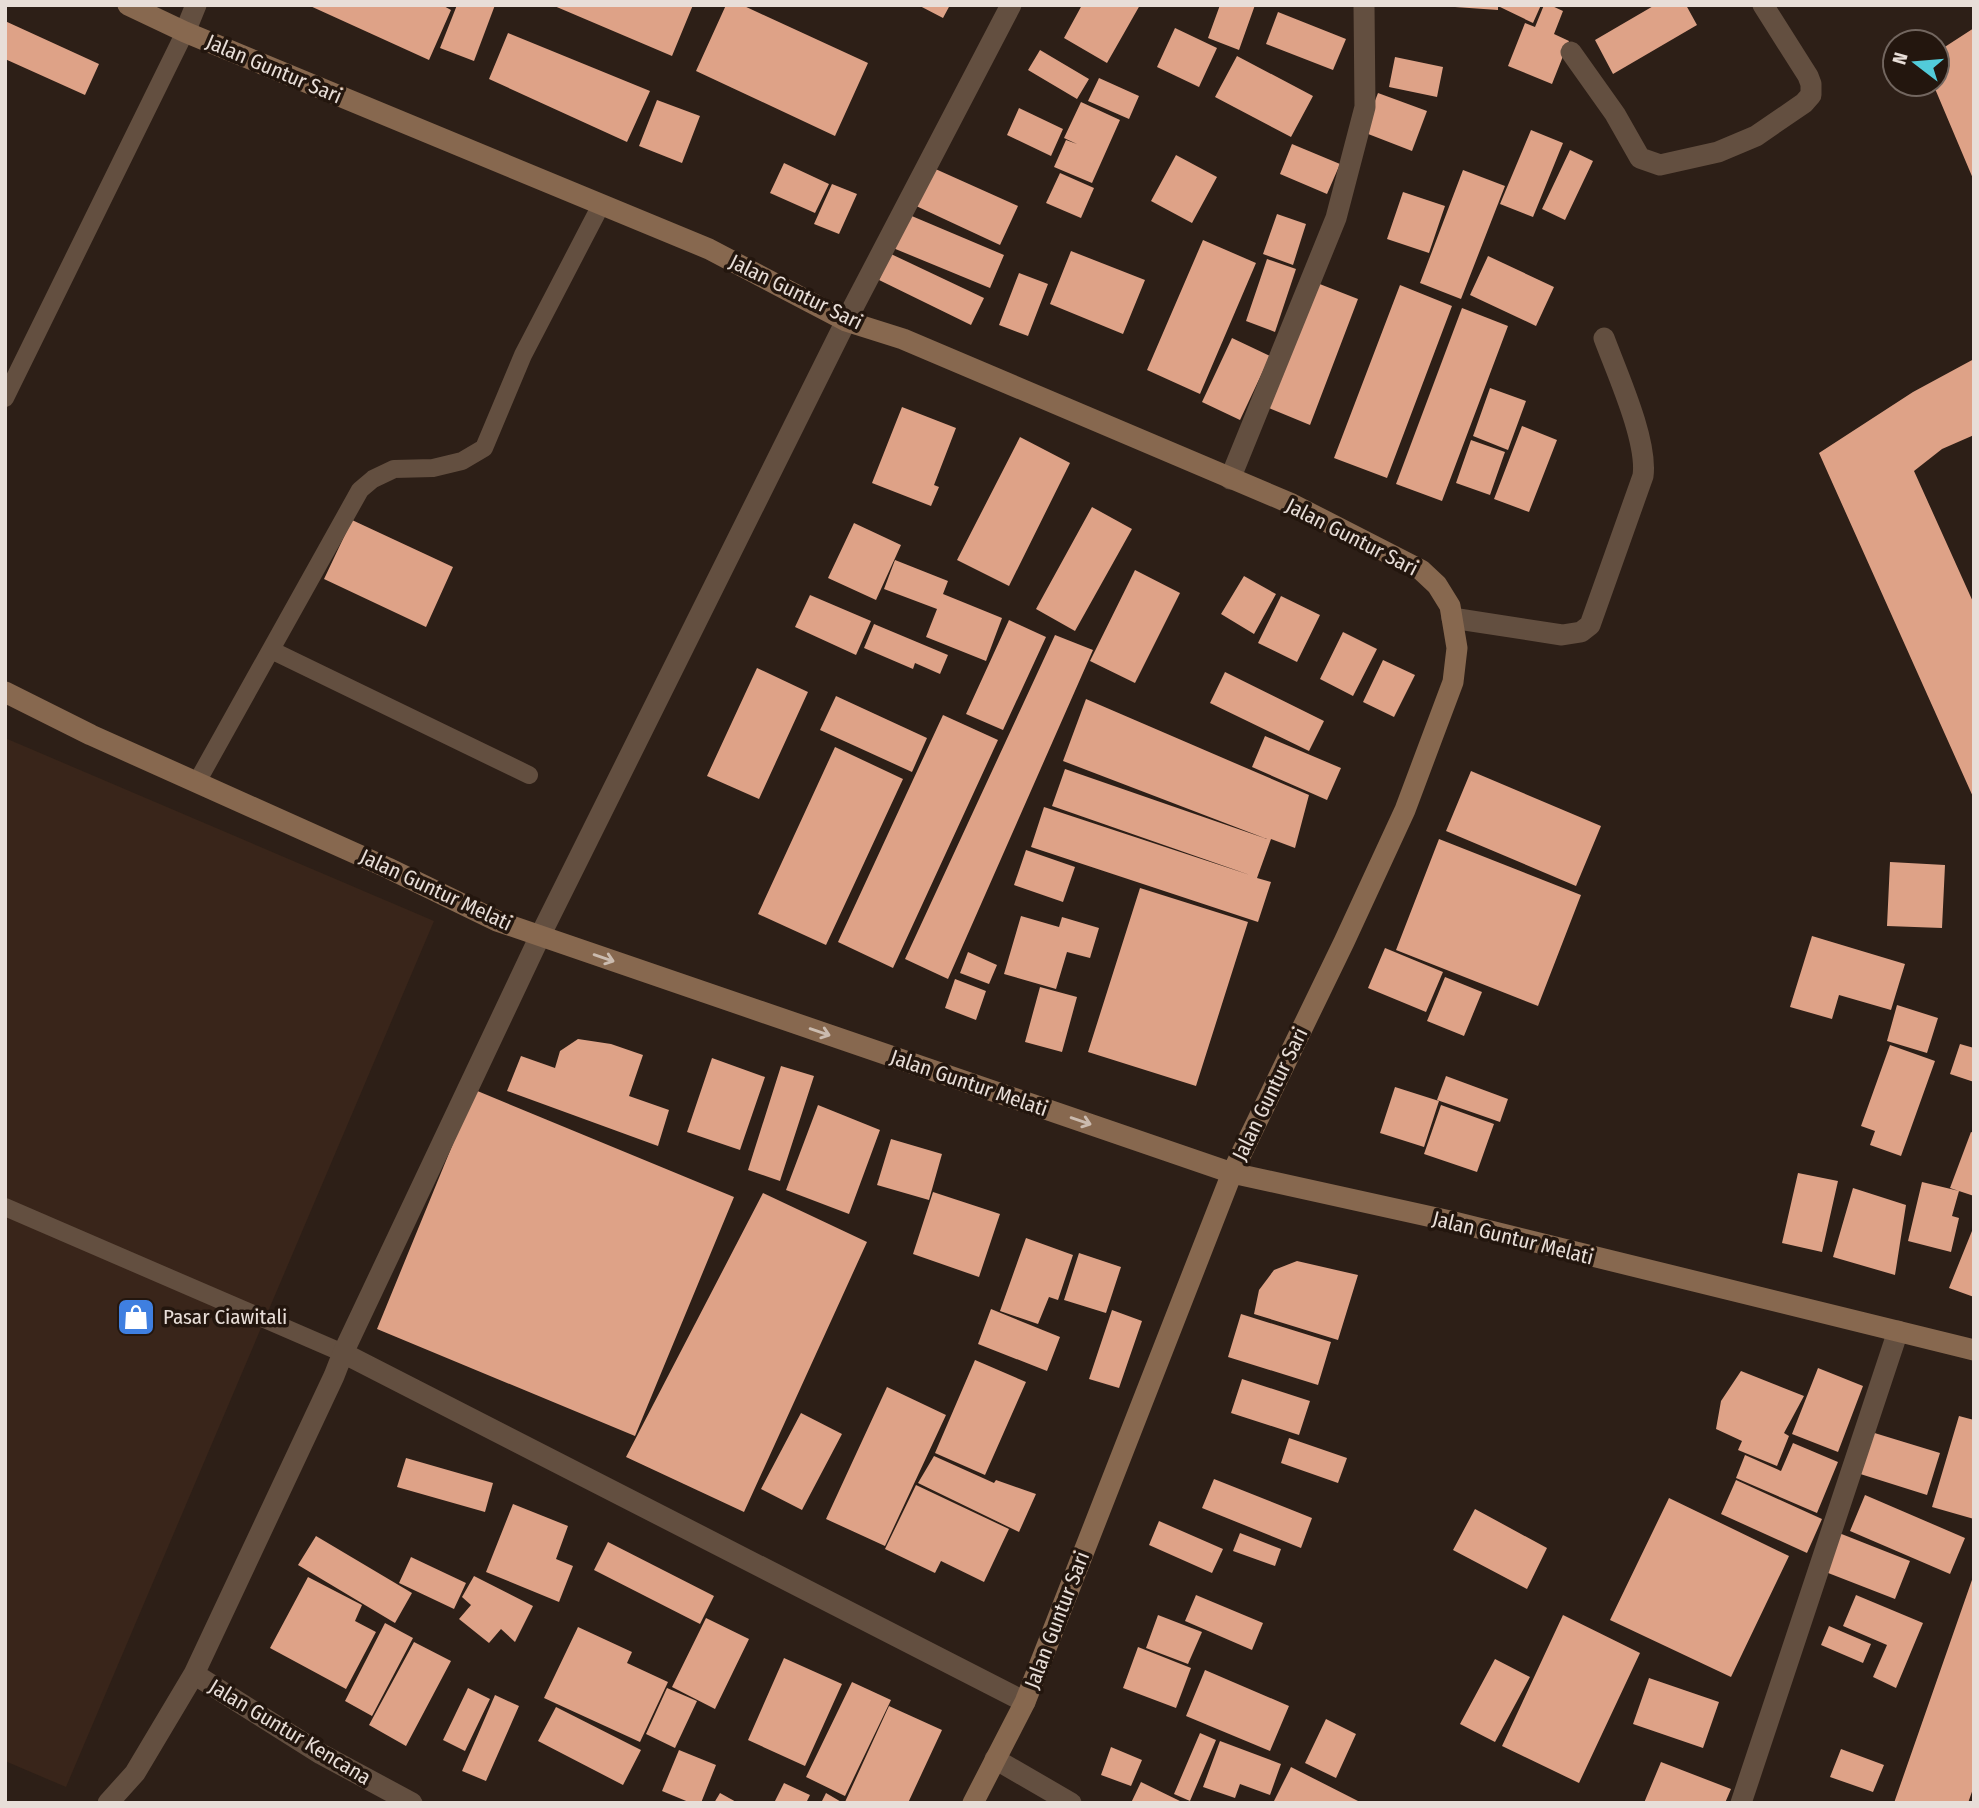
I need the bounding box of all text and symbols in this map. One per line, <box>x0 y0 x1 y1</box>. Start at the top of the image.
north arrow <box>1881 28 1951 98</box>
street label: Jalan Guntur Sari <box>202 29 346 109</box>
text: N <box>1888 50 1913 67</box>
street label: Jalan Guntur Sari <box>725 249 867 335</box>
street label: Jalan Guntur Sari <box>1281 492 1423 582</box>
street label: Jalan Guntur Melati <box>356 843 516 937</box>
one-way arrow <box>593 953 615 965</box>
street label: Jalan Guntur Sari <box>1227 1023 1313 1165</box>
one-way arrow <box>808 1027 830 1039</box>
street label: Jalan Guntur Melati <box>887 1044 1051 1122</box>
one-way arrow <box>1070 1116 1092 1128</box>
street label: Jalan Guntur Melati <box>1430 1205 1596 1271</box>
shop icon: Pasar Ciawitali <box>115 1296 157 1338</box>
place label: Pasar Ciawitali <box>163 1304 287 1330</box>
street label: Jalan Guntur Sari <box>1019 1548 1095 1692</box>
street label: Jalan Guntur Kencana <box>204 1673 376 1791</box>

